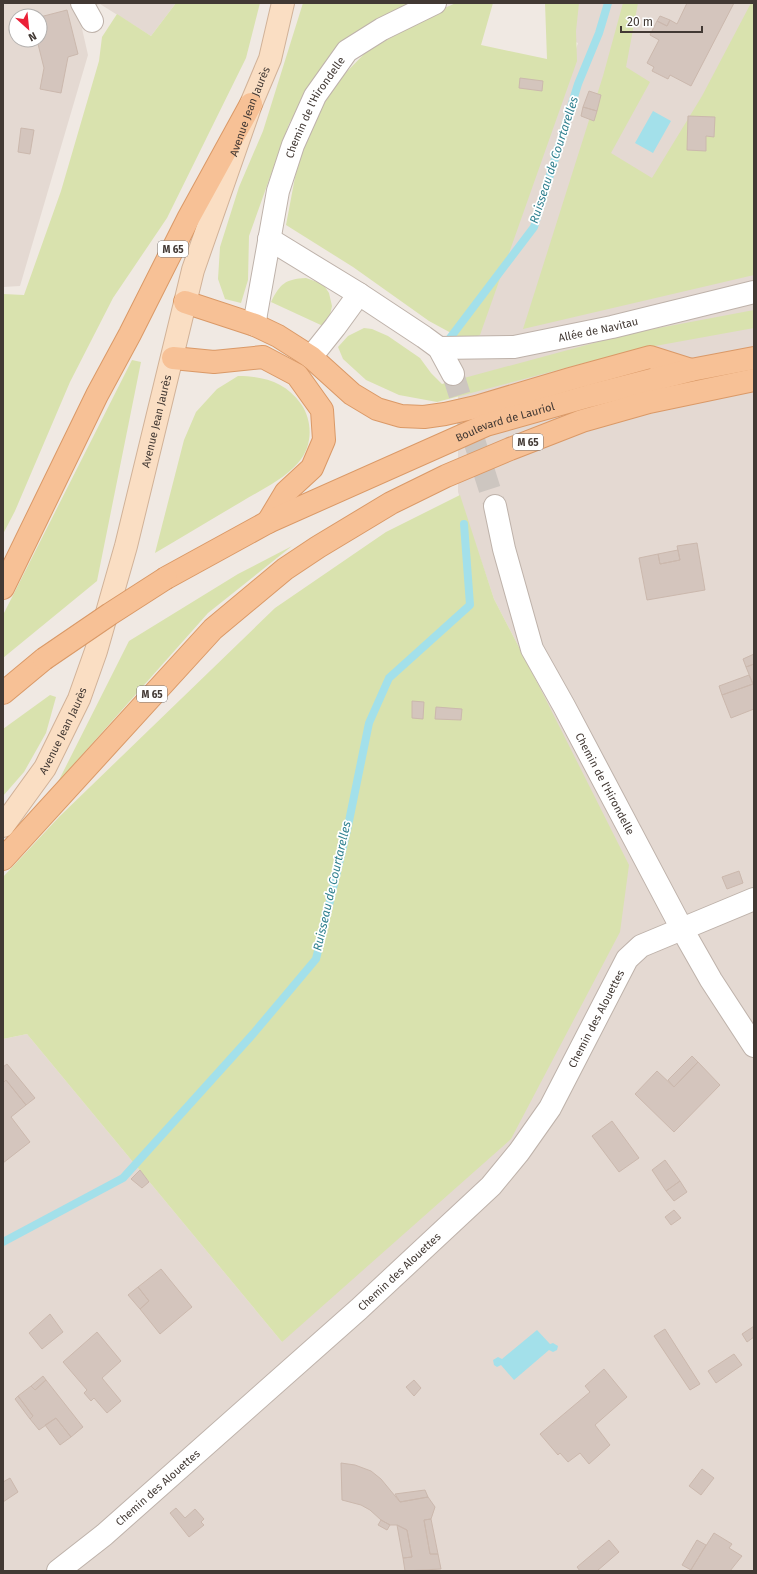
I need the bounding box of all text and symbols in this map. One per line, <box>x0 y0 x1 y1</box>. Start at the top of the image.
north arrow <box>8 8 48 48</box>
scale bar <box>621 8 702 34</box>
text: 20 m <box>627 15 653 29</box>
text: N <box>26 29 39 44</box>
street label: Chemin de l'Hirondelle <box>283 54 348 160</box>
street label: Avenue Jean Jaurès <box>227 65 273 158</box>
water label: Ruisseau de Courtarelles <box>527 94 581 225</box>
road number: M 65 <box>158 241 188 257</box>
street label: Allée de Navitau <box>557 315 640 345</box>
street label: Avenue Jean Jaurès <box>139 374 174 469</box>
street label: Boulevard de Lauriol <box>454 400 556 445</box>
road number: M 65 <box>513 434 543 450</box>
street label: Avenue Jean Jaurès <box>37 686 90 777</box>
road number: M 65 <box>137 686 167 702</box>
street label: Chemin de l'Hirondelle <box>572 731 637 837</box>
water label: Ruisseau de Courtarelles <box>310 819 354 952</box>
street label: Chemin des Alouettes <box>566 968 627 1070</box>
street label: Chemin des Alouettes <box>355 1230 444 1314</box>
street label: Chemin des Alouettes <box>113 1447 203 1529</box>

